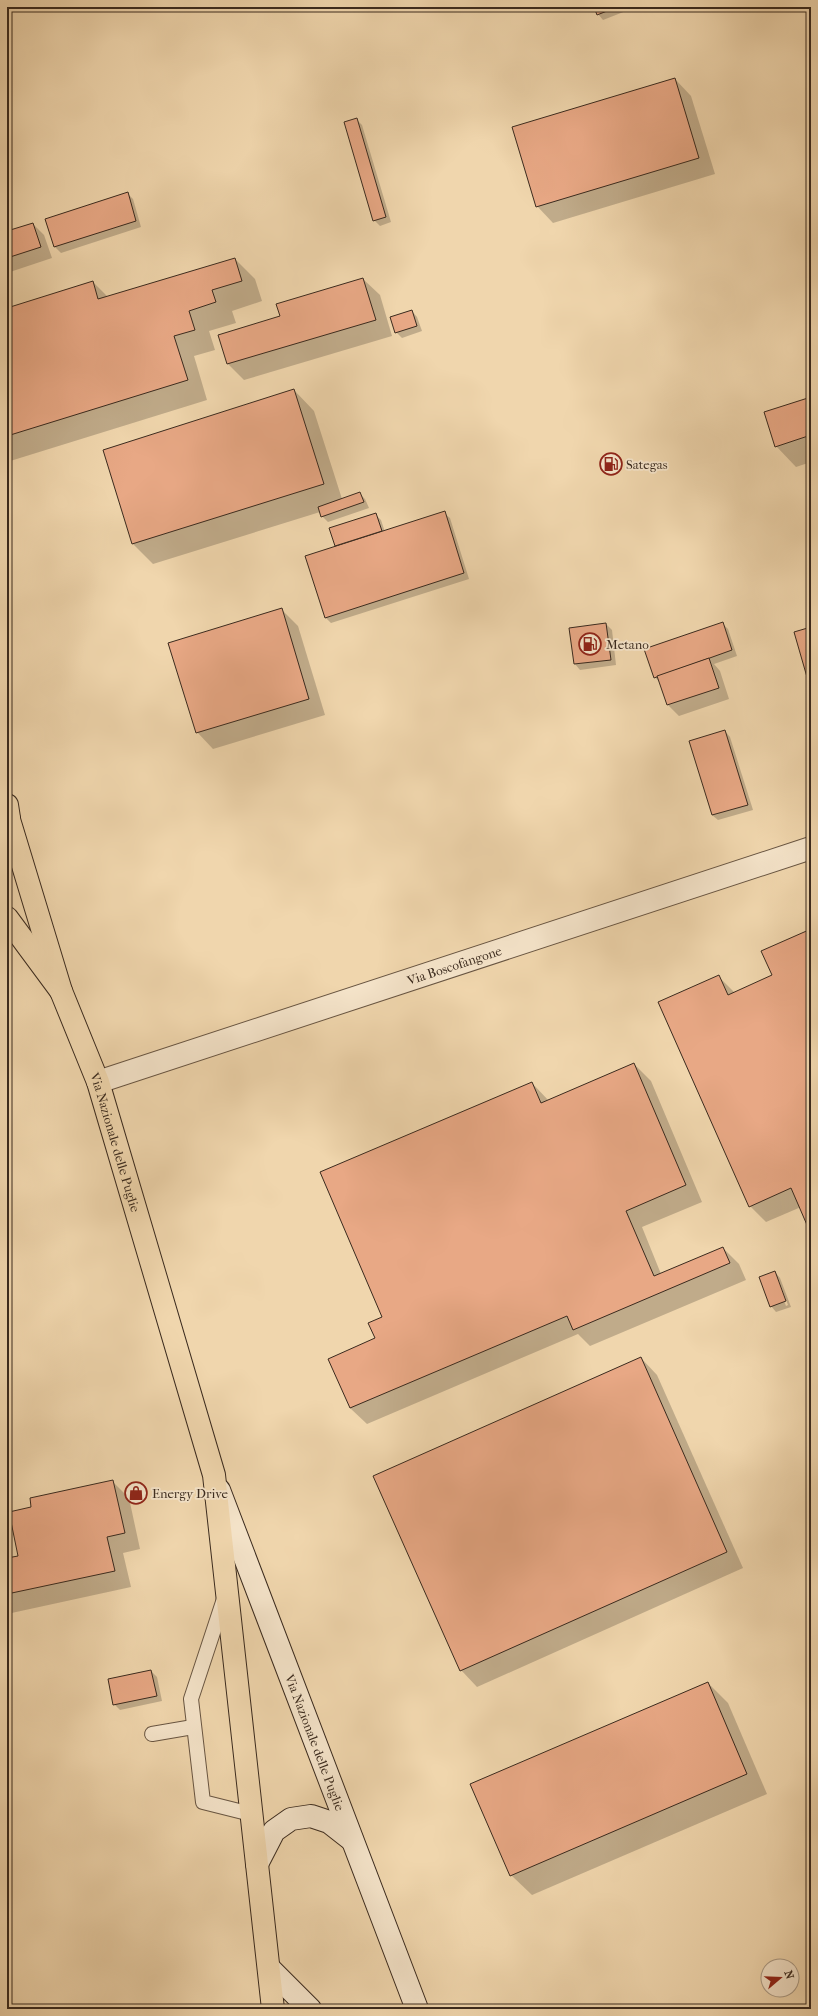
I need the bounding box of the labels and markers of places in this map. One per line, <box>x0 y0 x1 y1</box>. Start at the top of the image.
fuel station icon: Sategas <box>598 451 624 477</box>
place label: Sategas <box>626 457 668 472</box>
fuel station icon: Metano <box>577 631 603 657</box>
place label: Metano <box>606 637 649 652</box>
shop icon: Energy Drive <box>123 1480 149 1506</box>
place label: Energy Drive <box>152 1486 228 1501</box>

